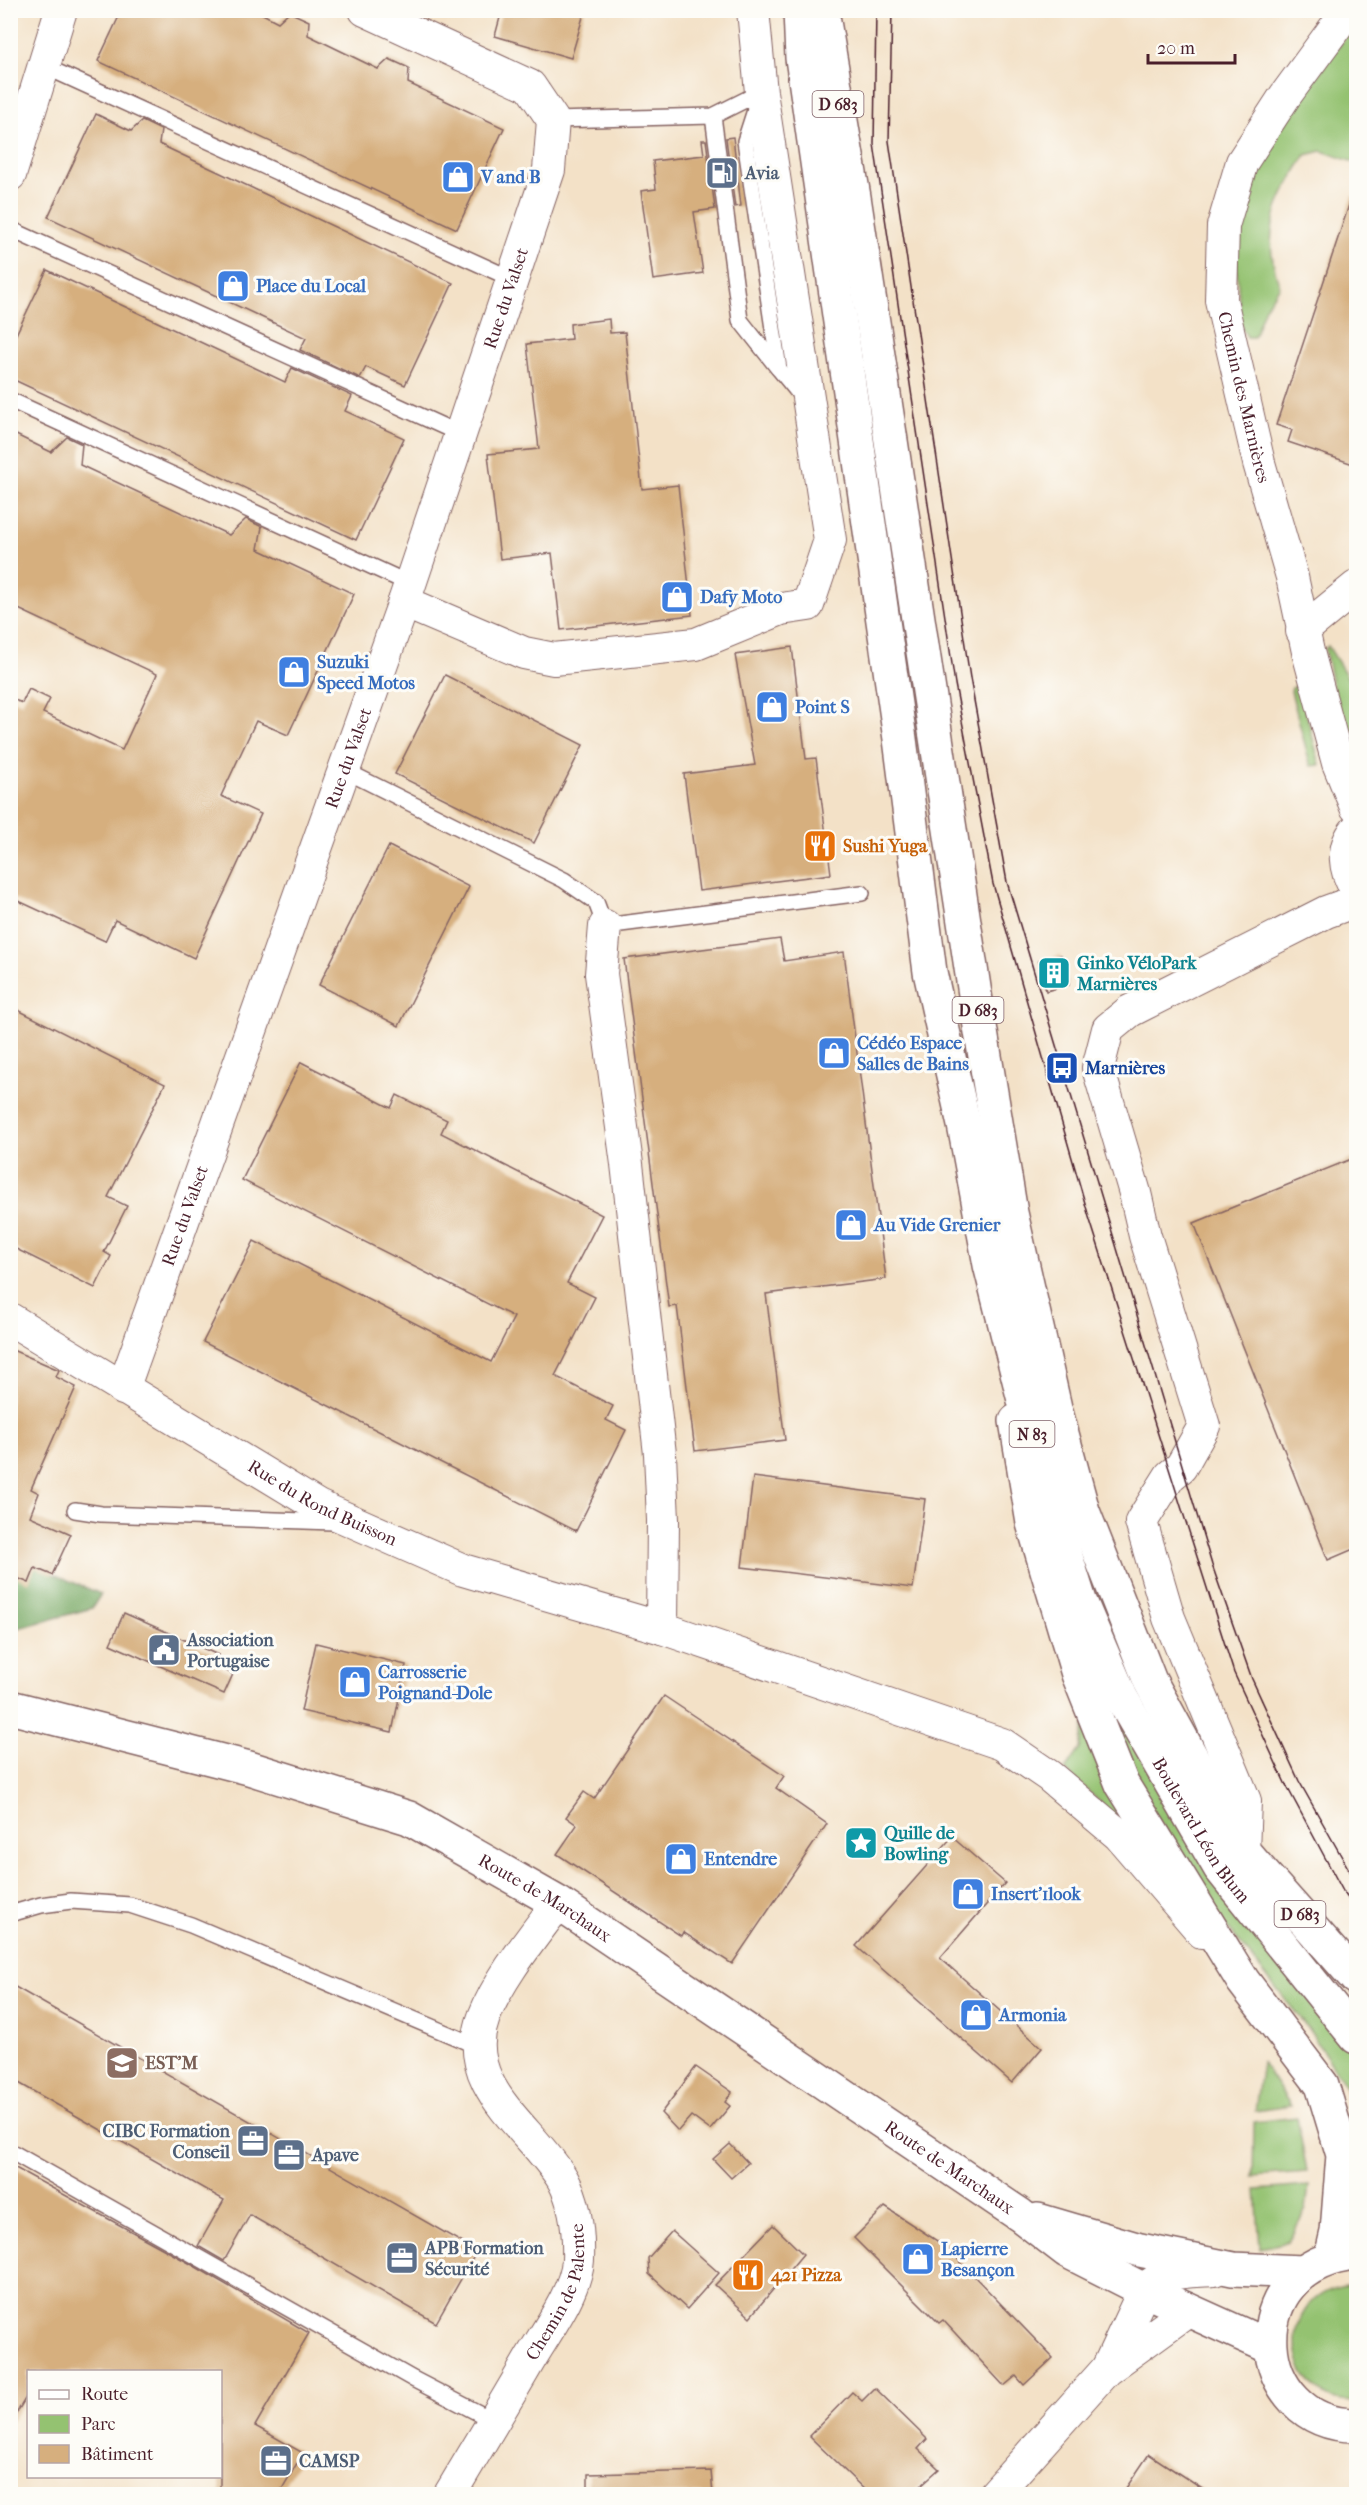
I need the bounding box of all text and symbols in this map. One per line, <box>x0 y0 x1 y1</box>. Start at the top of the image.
scale bar <box>1148 27 1235 65</box>
text: 20 m <box>1157 38 1195 59</box>
road number: D 683 <box>812 91 864 117</box>
fuel station icon: Avia <box>704 155 740 191</box>
shop icon: V and B <box>440 159 476 195</box>
place label: Avia <box>744 163 780 184</box>
place label: V and B <box>480 167 541 188</box>
street label: Rue du Valset <box>479 244 533 352</box>
shop icon: Place du Local <box>215 268 251 304</box>
place label: Place du Local <box>256 276 367 297</box>
street label: Chemin des Marnières <box>1214 310 1275 485</box>
shop icon: Dafy Moto <box>659 579 695 615</box>
place label: Dafy Moto <box>700 587 782 608</box>
place label: Suzuki Speed Motos <box>317 652 415 694</box>
shop icon: Suzuki Speed Motos <box>276 654 312 690</box>
shop icon: Point S <box>754 689 790 725</box>
place label: Point S <box>795 697 850 718</box>
street label: Rue du Valset <box>321 704 376 811</box>
restaurant icon: Sushi Yuga <box>802 828 838 864</box>
place label: Sushi Yuga <box>843 836 928 857</box>
place label: Ginko VéloPark Marnières <box>1076 953 1197 995</box>
building icon: Ginko VéloPark Marnières <box>1036 955 1072 991</box>
road number: D 683 <box>952 997 1004 1023</box>
place label: Cédéo Espace Salles de Bains <box>857 1033 969 1075</box>
shop icon: Cédéo Espace Salles de Bains <box>816 1035 852 1071</box>
bus stop icon: Marnières <box>1044 1050 1080 1086</box>
place label: Marnières <box>1084 1058 1165 1079</box>
street label: Rue du Valset <box>157 1162 213 1269</box>
shop icon: Au Vide Grenier <box>833 1207 869 1243</box>
place label: Au Vide Grenier <box>873 1215 1001 1236</box>
road number: N 83 <box>1010 1421 1054 1447</box>
street label: Rue du Rond Buisson <box>244 1455 401 1550</box>
place label: Association Portugaise <box>186 1630 274 1672</box>
public building icon: Association Portugaise <box>146 1632 182 1668</box>
place label: Carrosserie Poignand-Dole <box>378 1662 493 1704</box>
shop icon: Carrosserie Poignand-Dole <box>337 1664 373 1700</box>
street label: Boulevard Léon Blum <box>1148 1754 1254 1907</box>
place label: Quille de Bowling <box>884 1823 955 1865</box>
place icon: Quille de Bowling <box>843 1825 879 1861</box>
shop icon: Entendre <box>663 1841 699 1877</box>
street label: Route de Marchaux <box>475 1849 616 1947</box>
place label: Entendre <box>704 1849 777 1870</box>
shop icon: Insert'1look <box>950 1876 986 1912</box>
place label: Insert'1look <box>991 1884 1081 1905</box>
road number: D 683 <box>1274 1901 1326 1927</box>
shop icon: Armonia <box>958 1997 994 2033</box>
place label: Armonia <box>998 2005 1067 2026</box>
school or university icon: EST’M <box>104 2045 140 2081</box>
place label: EST’M <box>145 2053 198 2074</box>
street label: Route de Marchaux <box>880 2116 1019 2219</box>
place label: CIBC Formation Conseil <box>103 2121 231 2163</box>
office icon: CIBC Formation Conseil <box>235 2123 271 2159</box>
office icon: Apave <box>271 2137 307 2173</box>
place label: Apave <box>311 2145 359 2166</box>
street label: Chemin de Palente <box>521 2222 589 2364</box>
place label: APB Formation Sécurité <box>424 2238 544 2280</box>
place label: Lapierre Besançon <box>941 2239 1015 2281</box>
office icon: APB Formation Sécurité <box>384 2240 420 2276</box>
shop icon: Lapierre Besançon <box>900 2241 936 2277</box>
restaurant icon: 421 Pizza <box>730 2257 766 2293</box>
place label: 421 Pizza <box>770 2265 842 2286</box>
legend <box>27 2370 222 2478</box>
text: Route <box>81 2384 128 2405</box>
text: Parc <box>81 2414 116 2435</box>
office icon: CAMSP <box>258 2443 294 2479</box>
text: Bâtiment <box>81 2444 154 2465</box>
place label: CAMSP <box>299 2451 360 2472</box>

